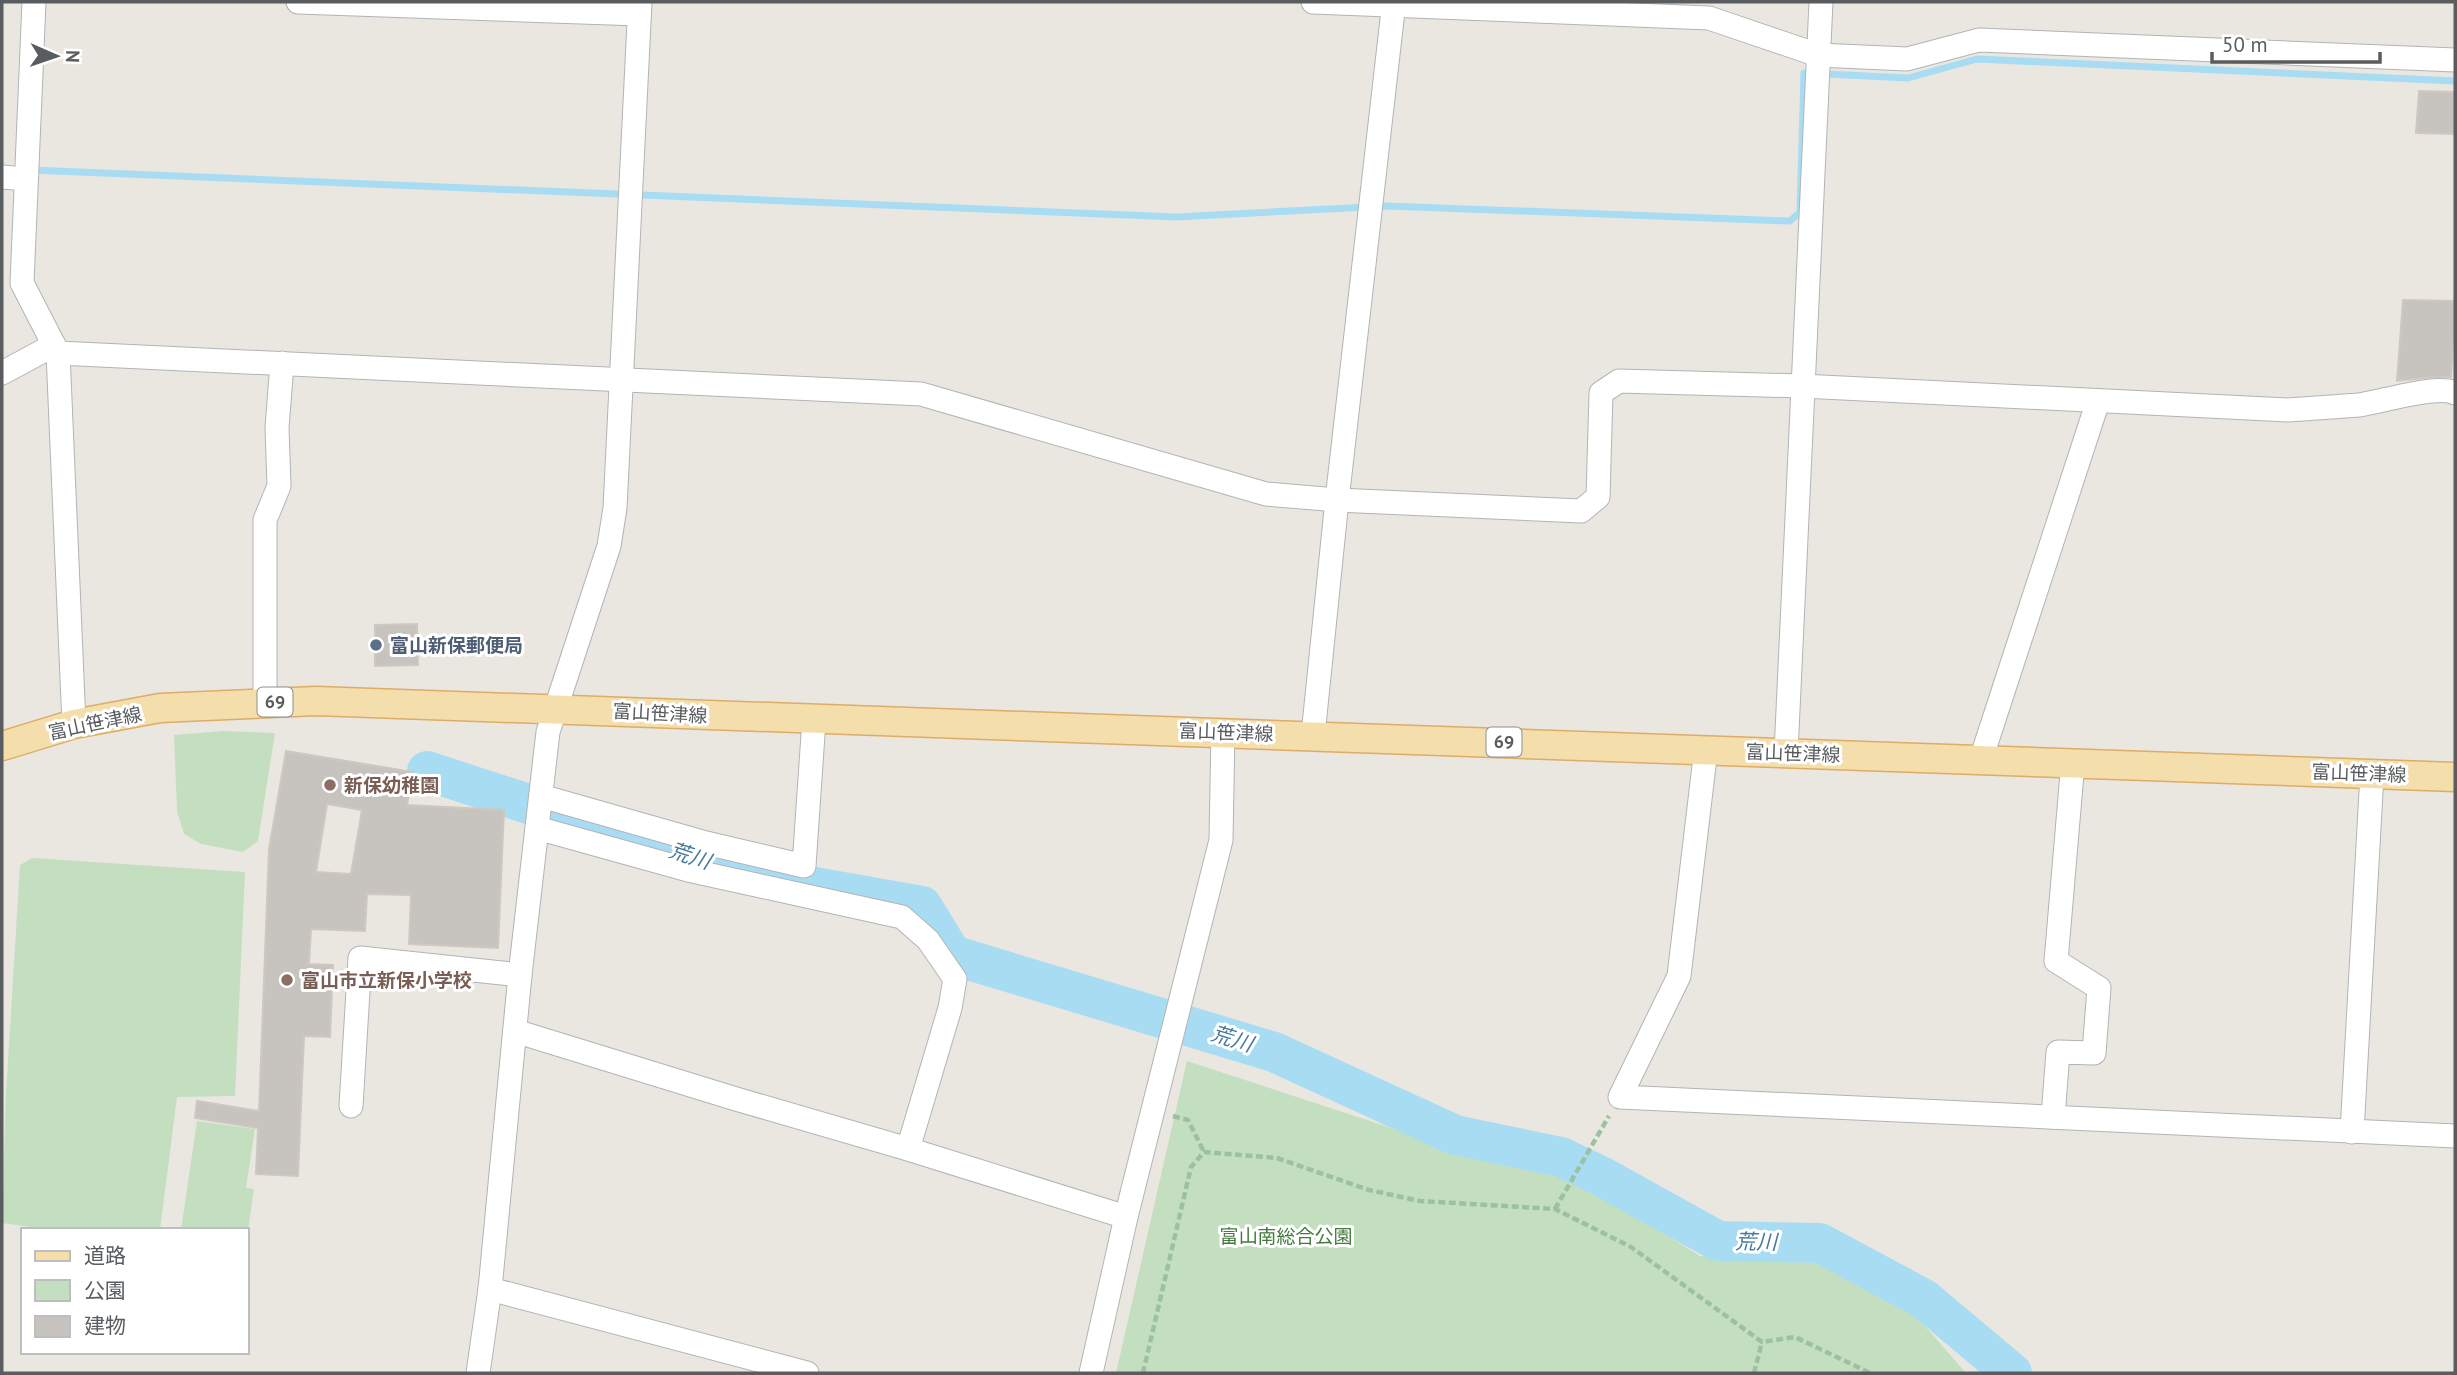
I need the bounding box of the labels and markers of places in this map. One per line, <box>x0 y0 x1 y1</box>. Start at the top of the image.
place label: 富山新保郵便局 <box>390 633 523 657</box>
marker: 富山新保郵便局 <box>368 637 384 653</box>
place label: 新保幼稚園 <box>344 773 439 797</box>
marker: 新保幼稚園 <box>322 777 338 793</box>
place label: 富山市立新保小学校 <box>301 968 472 992</box>
marker: 富山市立新保小学校 <box>279 972 295 988</box>

